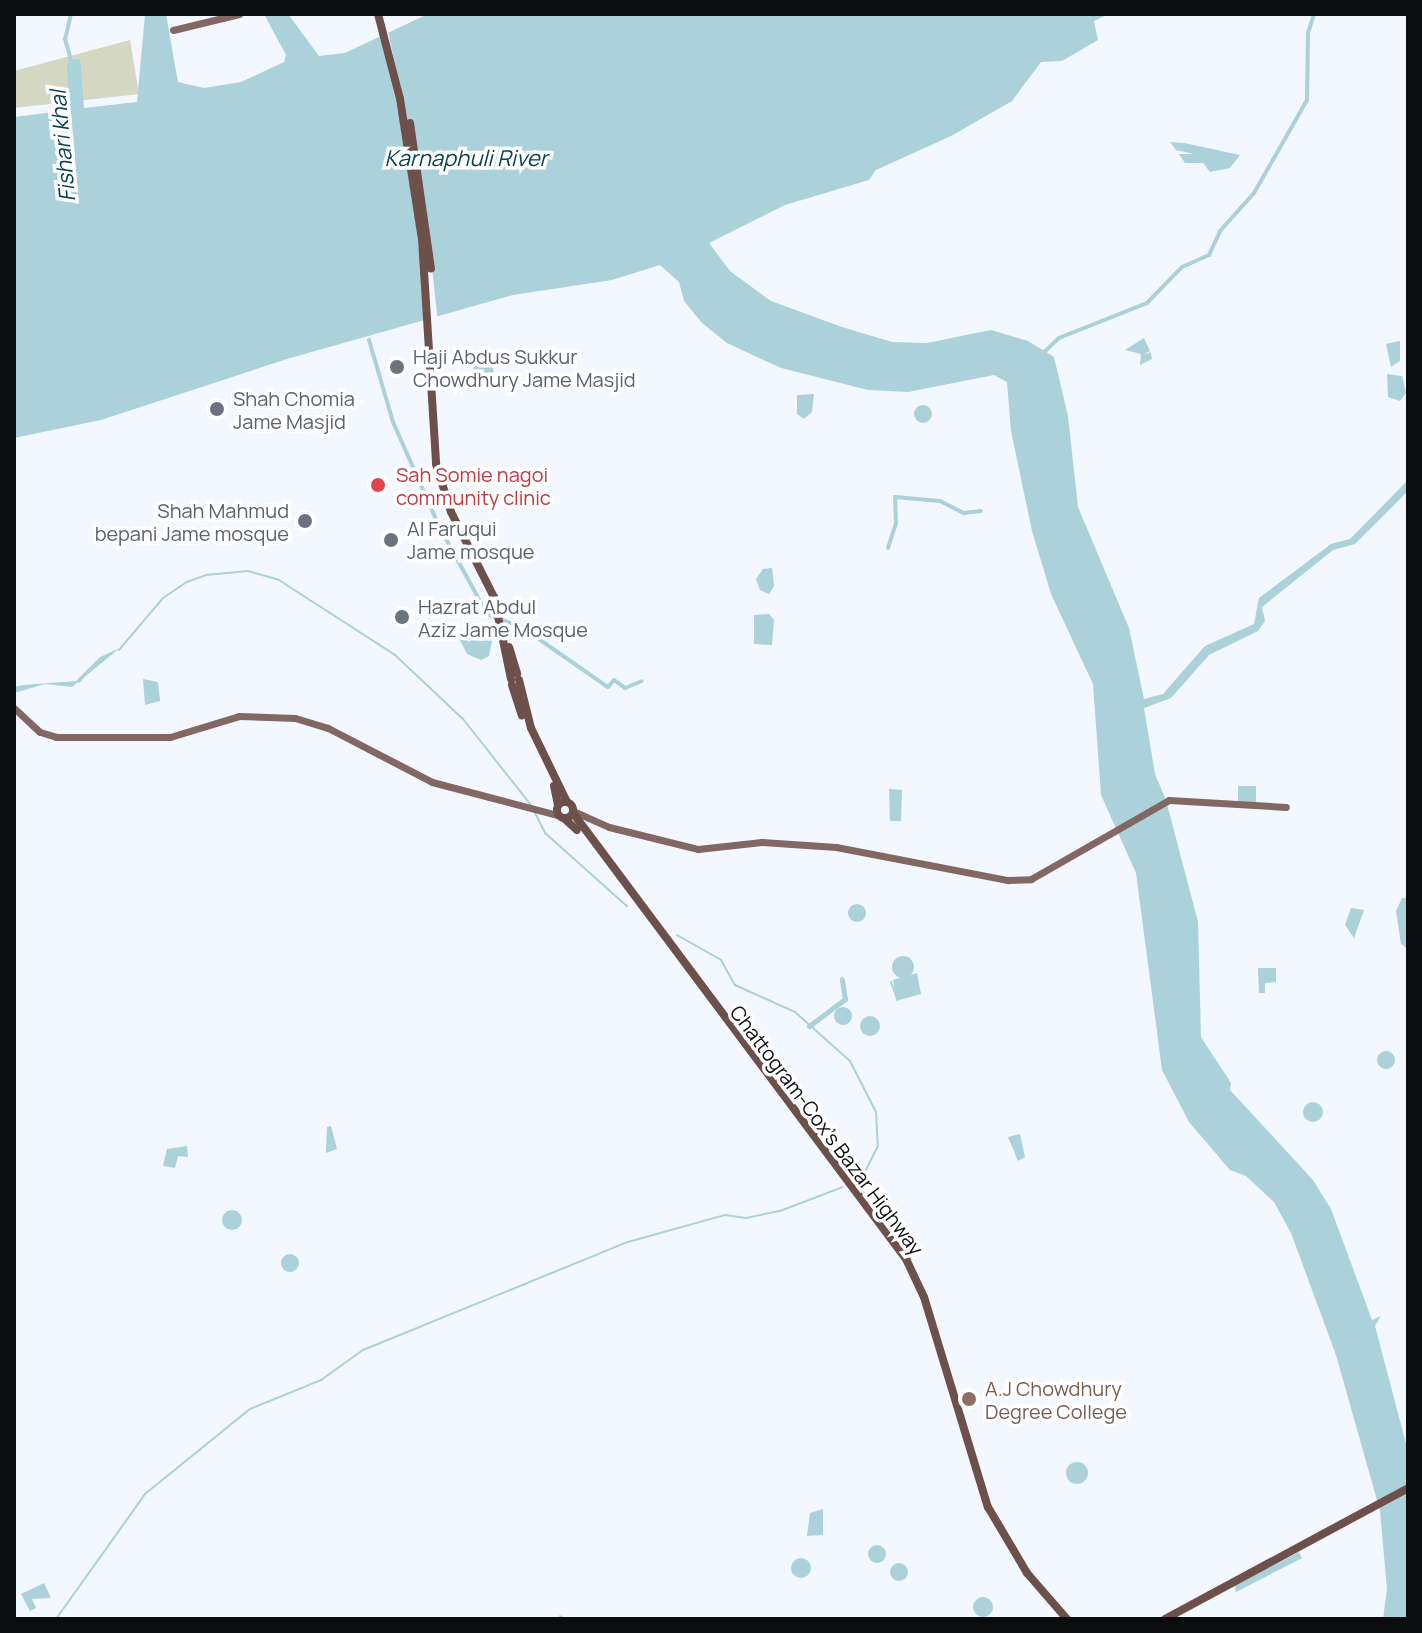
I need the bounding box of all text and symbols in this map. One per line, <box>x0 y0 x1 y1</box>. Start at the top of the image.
water label: Fishari khal <box>45 89 81 203</box>
water label: Karnaphuli River <box>385 146 547 172</box>
place label: Haji Abdus Sukkur Chowdhury Jame Masjid <box>413 344 636 391</box>
marker: Haji Abdus Sukkur Chowdhury Jame Masjid <box>388 358 406 376</box>
place label: Shah Chomia Jame Masjid <box>233 386 355 433</box>
marker: Shah Chomia Jame Masjid <box>208 400 226 418</box>
place label: Sah Somie nagoi community clinic <box>396 462 551 509</box>
marker: Sah Somie nagoi community clinic <box>367 474 389 496</box>
place label: Shah Mahmud bepani Jame mosque <box>95 498 289 545</box>
marker: Shah Mahmud bepani Jame mosque <box>296 512 314 530</box>
place label: Al Faruqui Jame mosque <box>407 516 535 563</box>
marker: Al Faruqui Jame mosque <box>382 531 400 549</box>
place label: Hazrat Abdul Aziz Jame Mosque <box>418 594 588 641</box>
marker: Hazrat Abdul Aziz Jame Mosque <box>393 608 411 626</box>
street label: Chattogram-Cox's Bazar Highway <box>725 1000 929 1260</box>
place label: A.J Chowdhury Degree College <box>985 1376 1127 1423</box>
marker: A.J Chowdhury Degree College <box>960 1390 978 1408</box>

